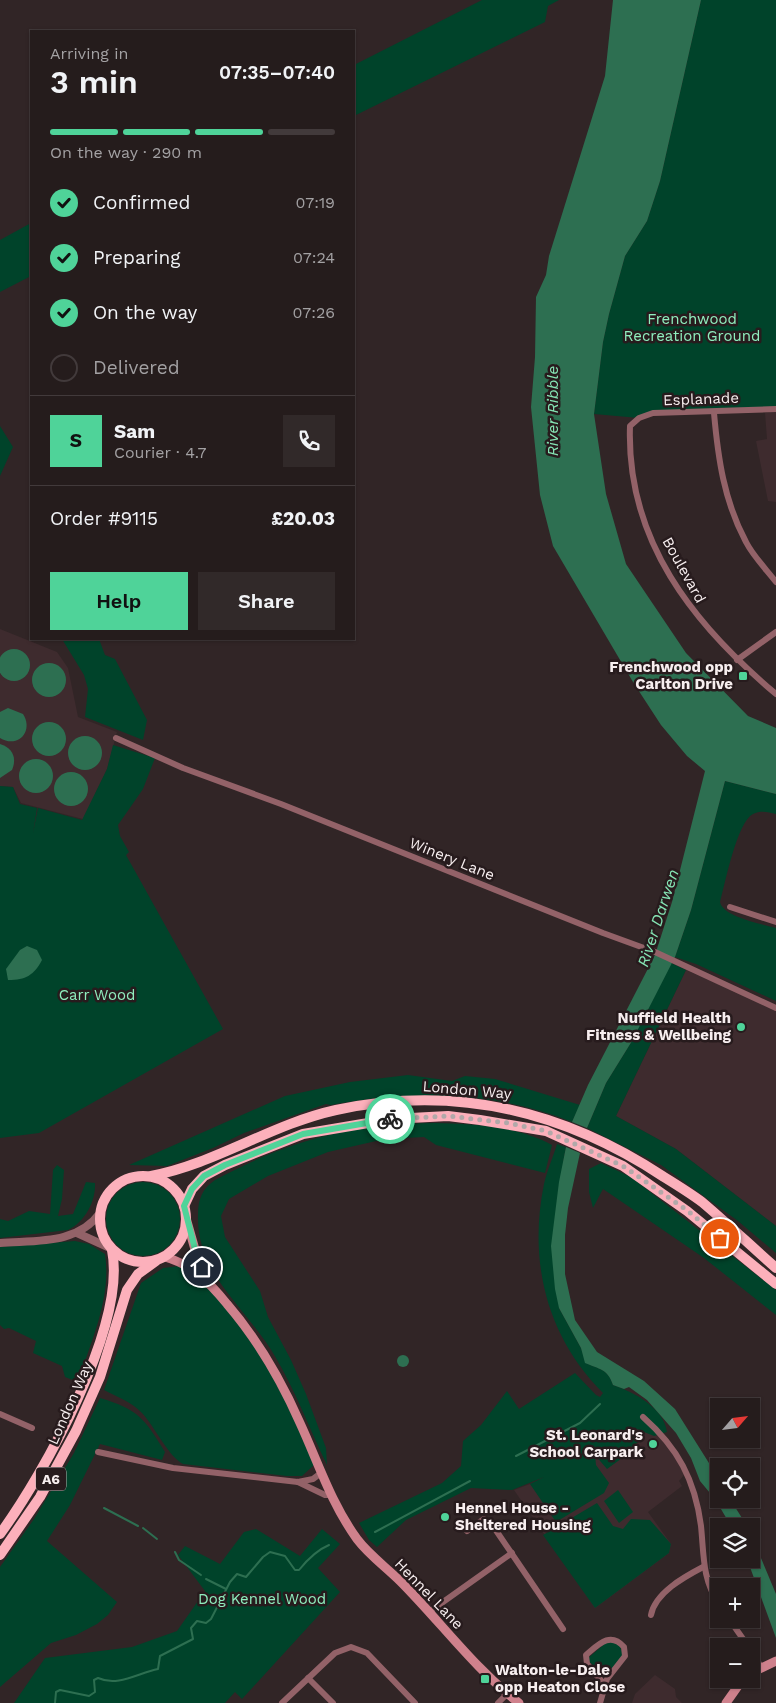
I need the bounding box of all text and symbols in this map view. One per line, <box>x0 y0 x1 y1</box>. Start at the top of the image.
text: Arriving in <box>50 44 128 63</box>
text: 07:35–07:40 <box>219 61 335 84</box>
text: 3 min <box>50 63 138 101</box>
text: On the way · 290 m <box>50 143 202 162</box>
icon: check <box>50 189 78 217</box>
text: Confirmed <box>93 191 190 214</box>
text: 07:19 <box>296 193 335 212</box>
icon: check <box>50 244 78 272</box>
text: Preparing <box>93 246 180 269</box>
text: 07:24 <box>293 248 335 267</box>
icon: check <box>50 299 78 327</box>
text: On the way <box>93 301 197 324</box>
text: 07:26 <box>293 303 335 322</box>
park label: Frenchwood Recreation Ground <box>624 310 760 345</box>
text: Delivered <box>93 356 180 379</box>
water label: River Ribble <box>543 366 562 456</box>
street label: Esplanade <box>663 389 739 409</box>
button: phone <box>283 415 335 467</box>
text: Sam <box>114 420 155 443</box>
text: S <box>70 429 82 452</box>
text: Courier · 4.7 <box>114 443 207 462</box>
text: Order #9115 <box>50 507 158 530</box>
text: £20.03 <box>271 507 335 530</box>
street label: Boulevard <box>659 534 709 606</box>
button: Help <box>50 572 188 630</box>
button: Share <box>198 572 335 630</box>
place label: Frenchwood opp Carlton Drive <box>609 658 733 693</box>
marker: Frenchwood opp Carlton Drive <box>737 670 749 682</box>
street label: Winery Lane <box>407 834 497 884</box>
water label: River Darwen <box>633 867 683 969</box>
park label: Carr Wood <box>59 986 135 1004</box>
place label: Nuffield Health Fitness & Wellbeing <box>586 1009 732 1044</box>
marker: Nuffield Health Fitness & Wellbeing <box>735 1021 747 1033</box>
street label: London Way <box>422 1077 512 1103</box>
courier <box>365 1094 415 1144</box>
icon: bike <box>376 1105 404 1133</box>
pin <box>699 1217 741 1259</box>
icon: bag <box>706 1224 734 1252</box>
pin <box>181 1246 223 1288</box>
icon: home <box>188 1253 216 1281</box>
street label: London Way <box>44 1358 96 1447</box>
north arrow <box>710 1398 760 1448</box>
map controls <box>710 1398 760 1688</box>
place label: St. Leonard's School Carpark <box>529 1426 644 1461</box>
marker: St. Leonard's School Carpark <box>647 1438 659 1450</box>
button: locate <box>710 1458 760 1508</box>
road number: A6 <box>36 1468 66 1490</box>
place label: Hennel House - Sheltered Housing <box>455 1499 591 1534</box>
marker: Hennel House - Sheltered Housing <box>439 1511 451 1523</box>
button: layers <box>710 1518 760 1568</box>
street label: Hennel Lane <box>391 1555 467 1633</box>
button: + <box>710 1578 760 1628</box>
park label: Dog Kennel Wood <box>198 1590 326 1608</box>
button: − <box>710 1638 760 1688</box>
place label: Walton-le-Dale opp Heaton Close <box>495 1661 625 1696</box>
marker: Walton-le-Dale opp Heaton Close <box>479 1673 491 1685</box>

